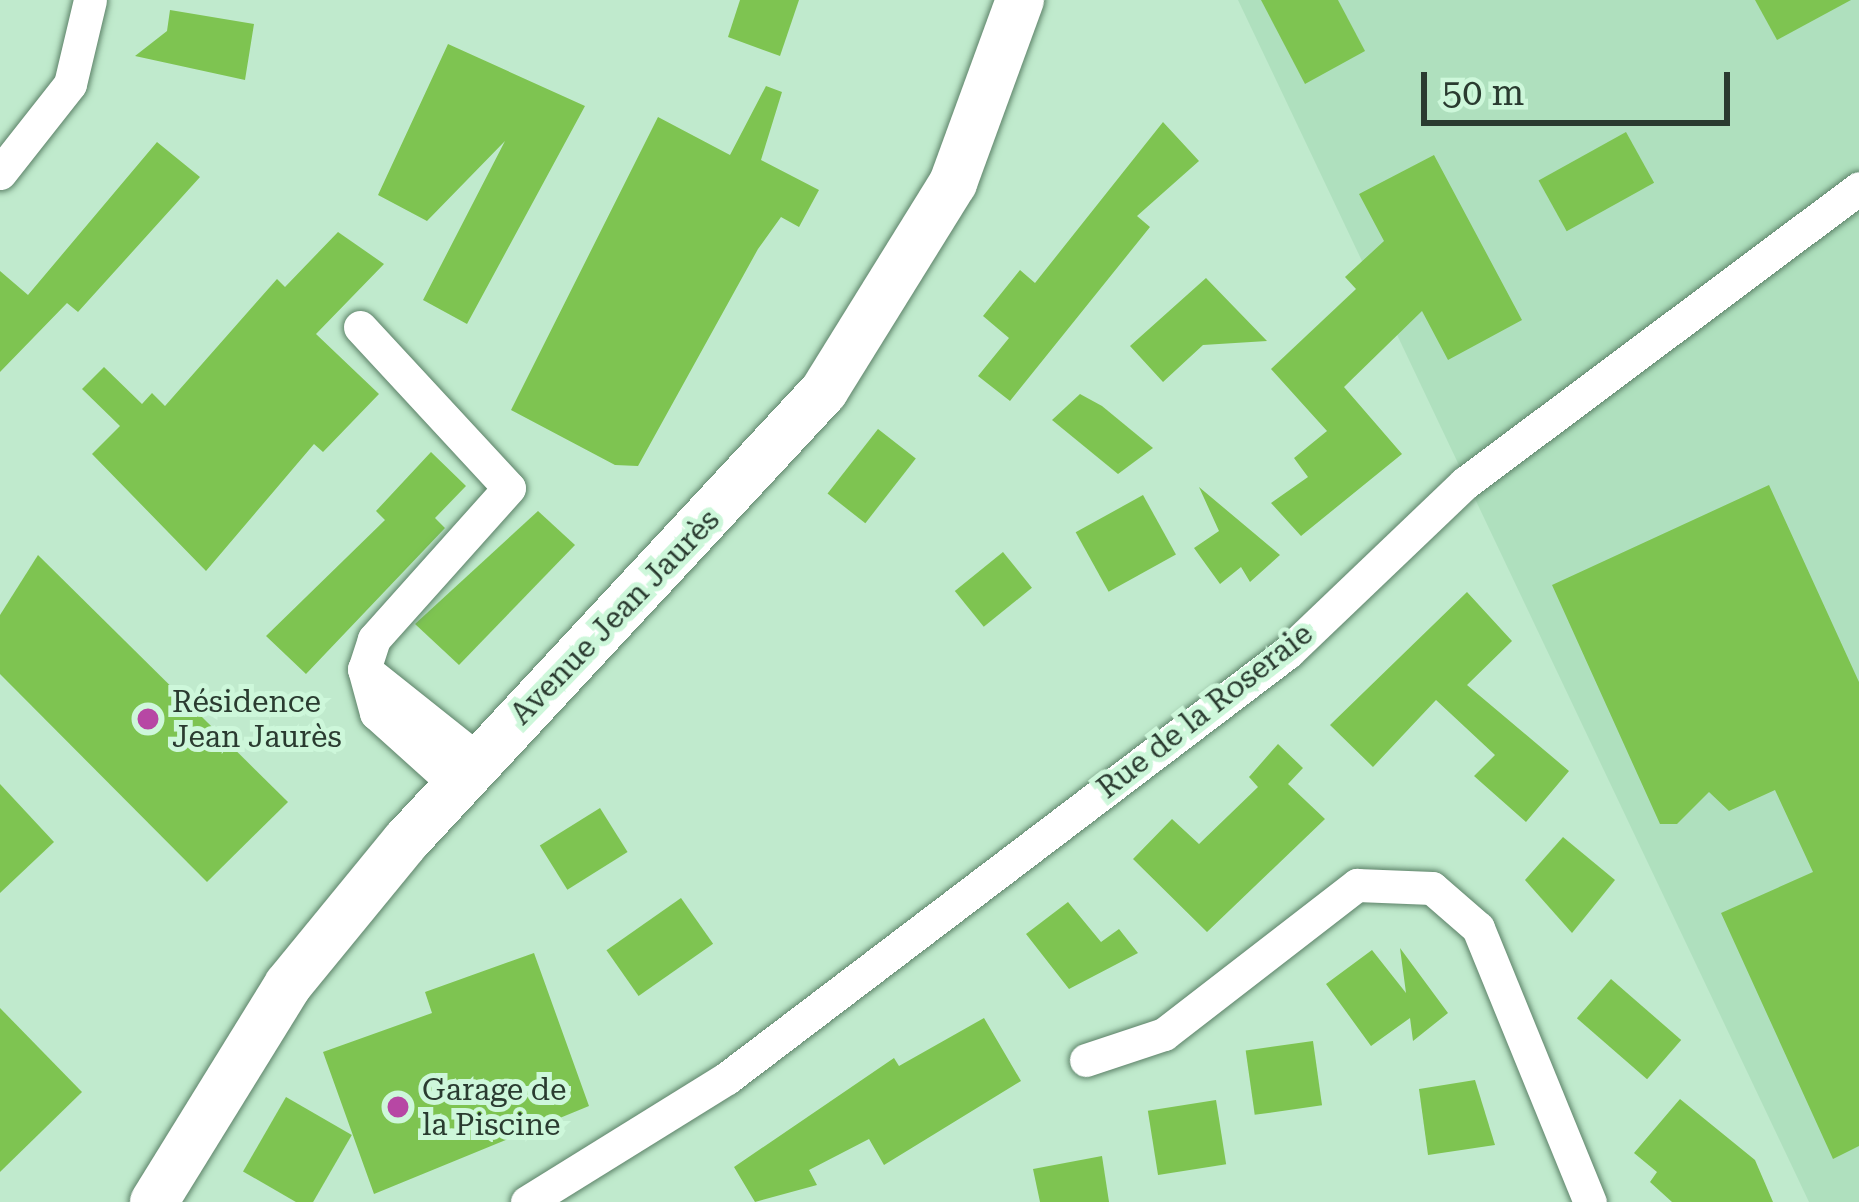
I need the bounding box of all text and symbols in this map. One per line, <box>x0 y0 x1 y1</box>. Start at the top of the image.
scale bar <box>1427 48 1736 122</box>
text: 50 m <box>1442 72 1524 114</box>
street label: Avenue Jean Jaurès <box>503 502 727 732</box>
street label: Rue de la Roseraie <box>1090 616 1320 806</box>
place label: Résidence Jean Jaurès <box>172 684 342 754</box>
marker: Résidence Jean Jaurès <box>135 706 161 732</box>
place label: Garage de la Piscine <box>422 1072 566 1142</box>
marker: Garage de la Piscine <box>385 1094 411 1120</box>

